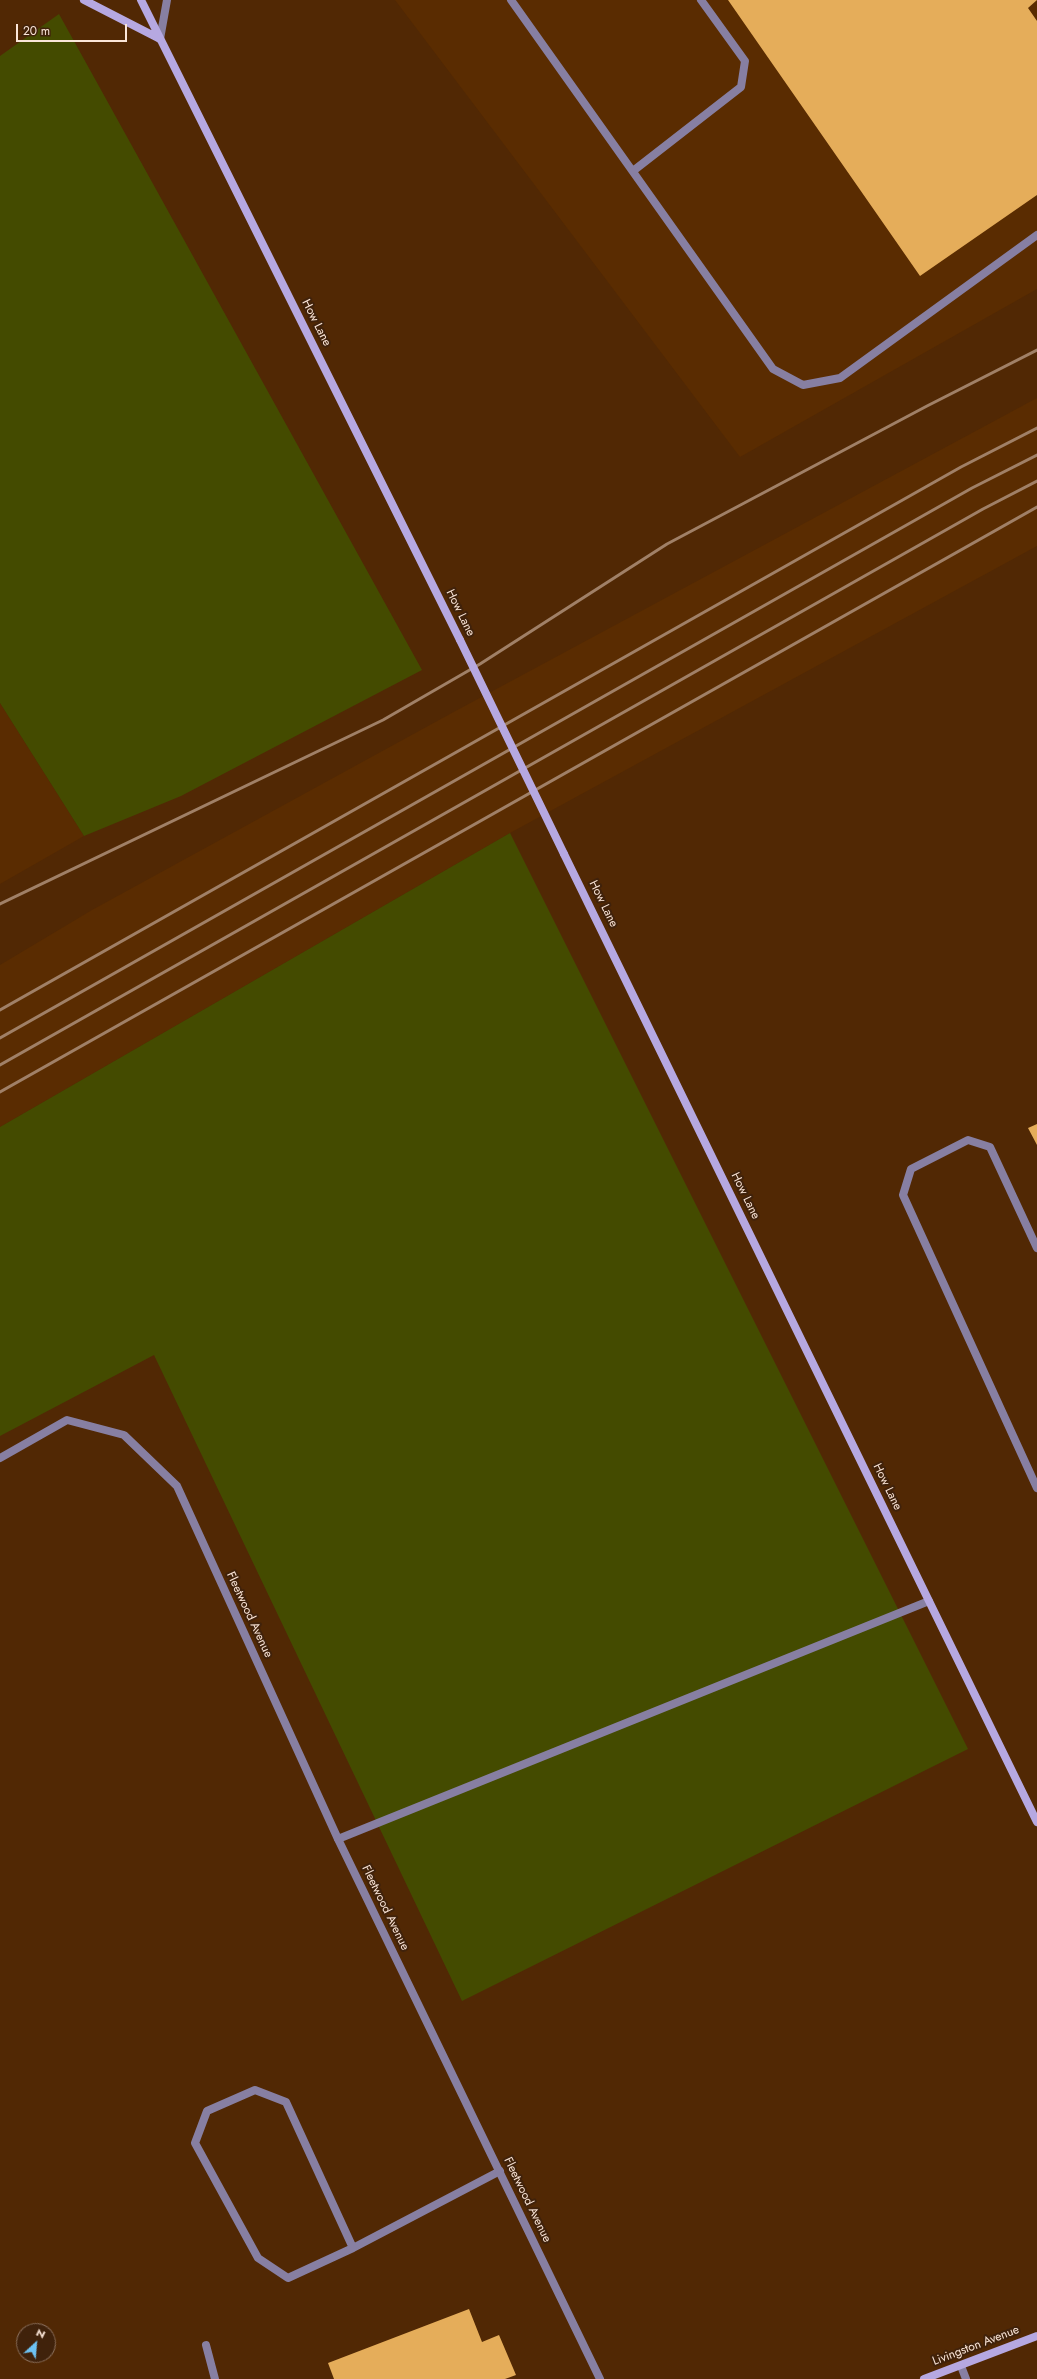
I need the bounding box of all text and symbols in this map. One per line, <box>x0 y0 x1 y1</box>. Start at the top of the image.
scale bar <box>18 16 129 42</box>
text: 20 m <box>23 22 50 40</box>
street label: How Lane <box>298 297 334 349</box>
street label: How Lane <box>442 587 478 639</box>
street label: How Lane <box>585 878 621 930</box>
street label: How Lane <box>727 1170 763 1222</box>
street label: How Lane <box>869 1461 905 1513</box>
street label: Fleetwood Avenue <box>223 1570 275 1660</box>
street label: Fleetwood Avenue <box>358 1863 412 1953</box>
street label: Fleetwood Avenue <box>500 2155 554 2245</box>
north arrow <box>16 2323 56 2363</box>
street label: Livingston Avenue <box>931 2323 1021 2369</box>
text: N <box>33 2324 48 2342</box>

